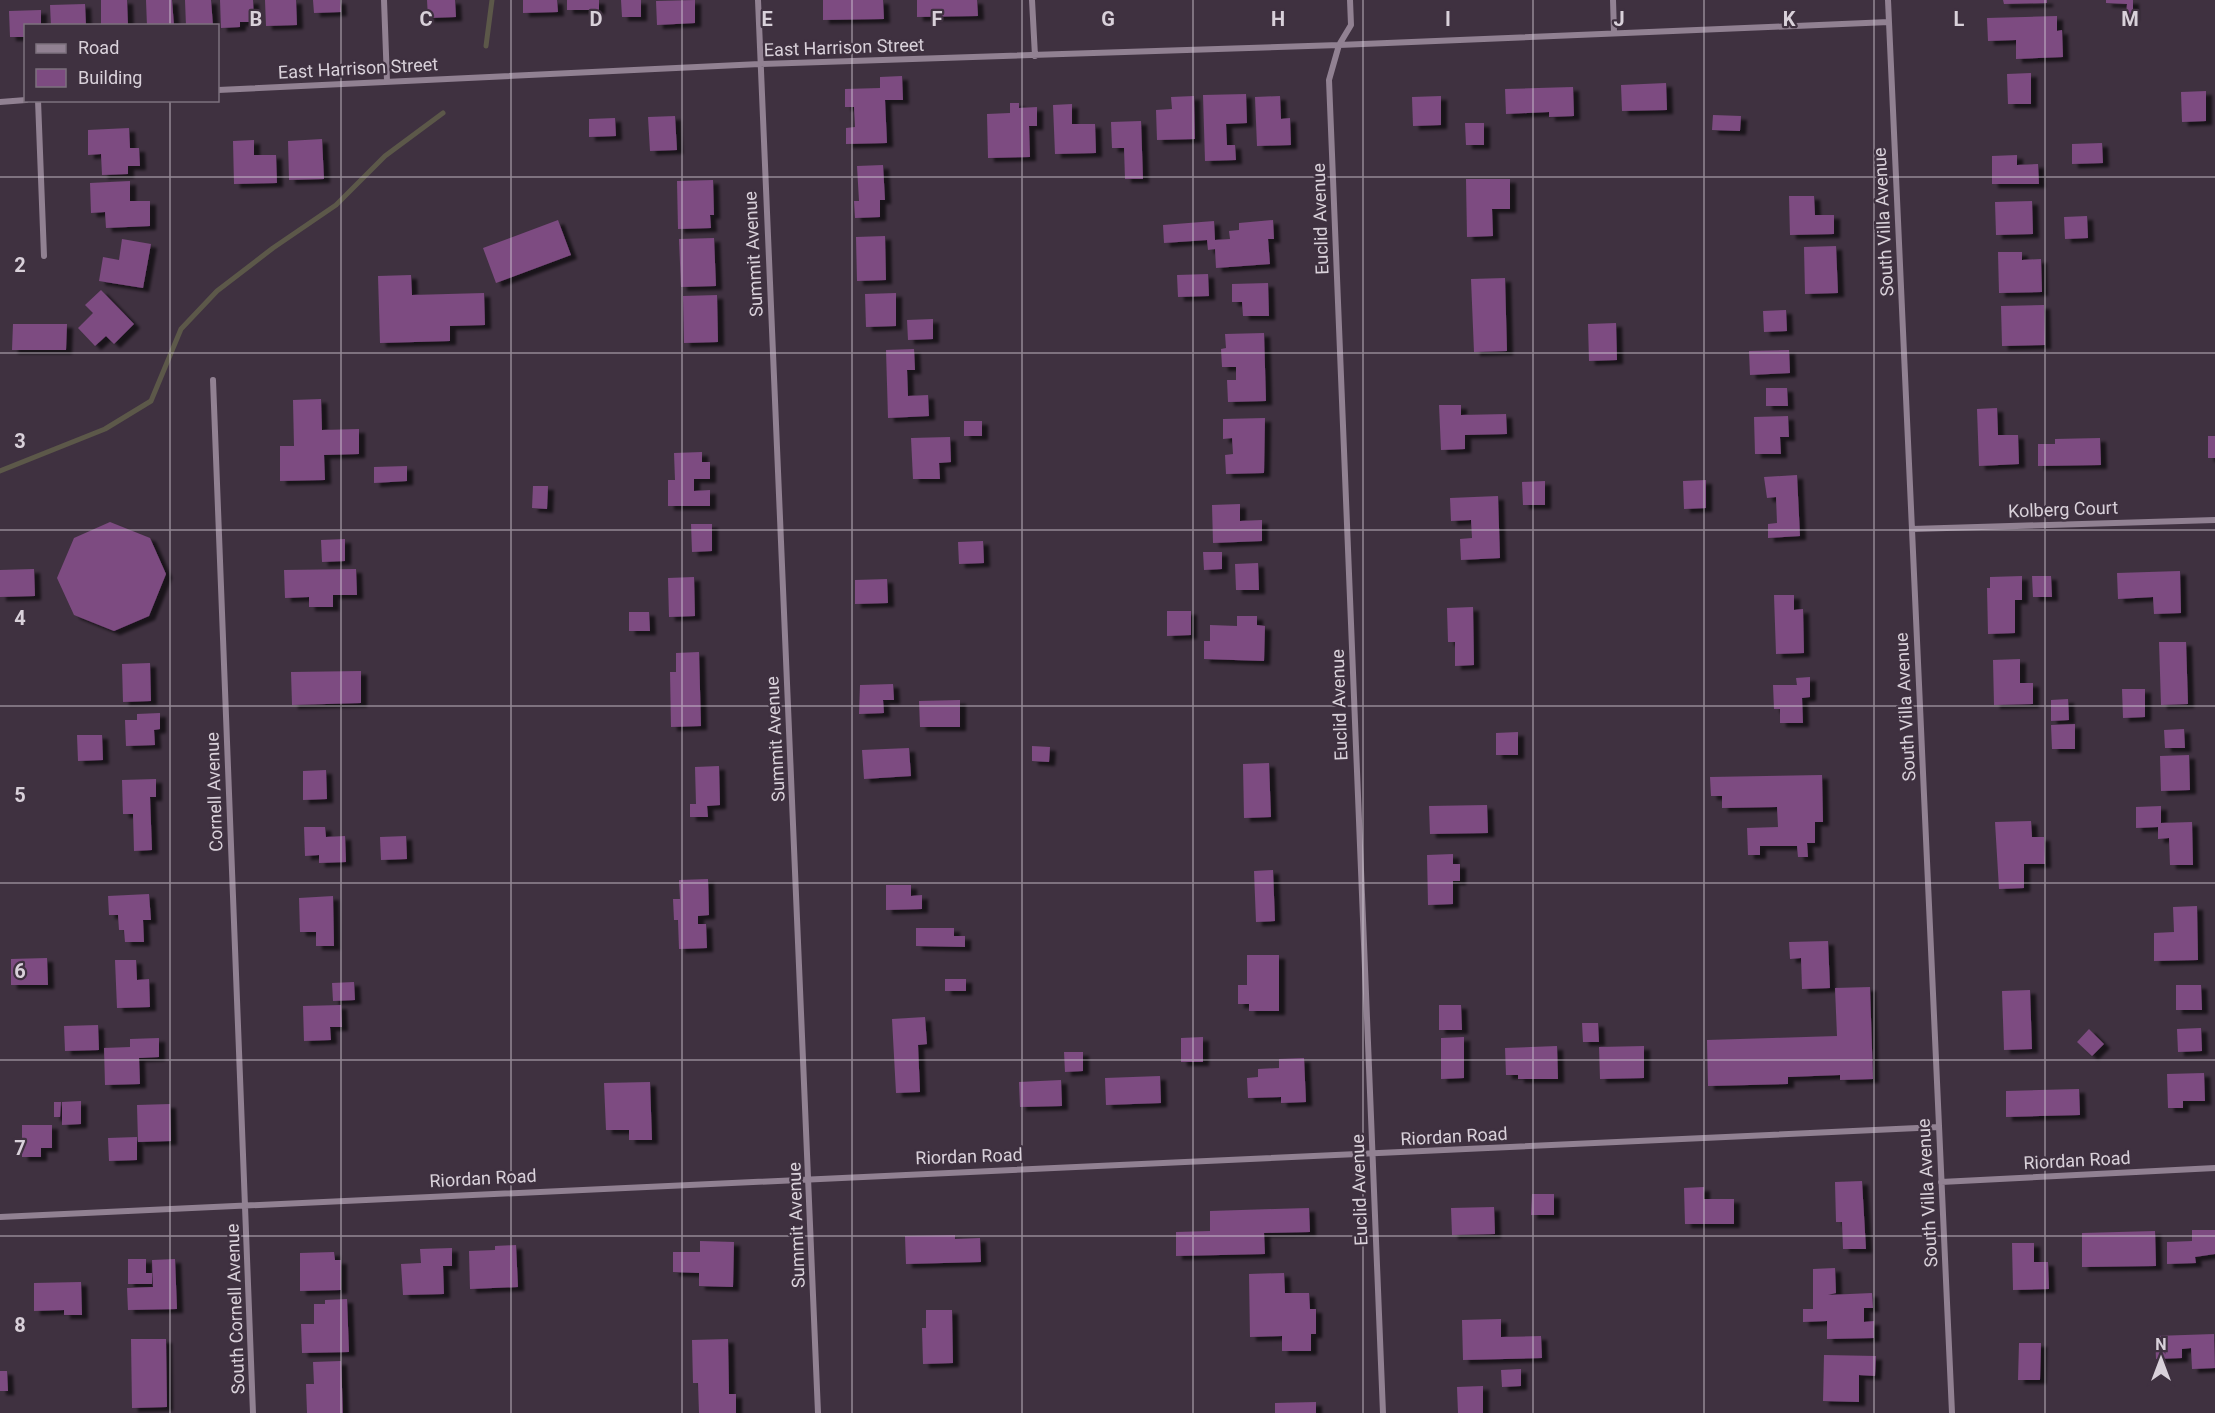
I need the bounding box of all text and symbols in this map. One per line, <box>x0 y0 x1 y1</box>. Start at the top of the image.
text: B <box>250 7 262 31</box>
text: C <box>419 7 433 31</box>
text: D <box>590 7 603 31</box>
text: E <box>761 7 773 31</box>
text: F <box>932 7 943 31</box>
text: G <box>1101 7 1115 31</box>
text: H <box>1271 7 1285 31</box>
text: I <box>1445 7 1451 31</box>
text: J <box>1613 7 1625 31</box>
text: K <box>1783 7 1796 31</box>
text: L <box>1954 7 1965 31</box>
text: M <box>2121 7 2139 31</box>
legend <box>24 24 219 102</box>
street label: East Harrison Street <box>764 34 925 60</box>
text: Road <box>78 37 119 58</box>
street label: East Harrison Street <box>277 53 439 83</box>
text: Building <box>78 67 142 88</box>
street label: South Villa Avenue <box>1869 147 1897 297</box>
street label: Euclid Avenue <box>1308 163 1332 275</box>
street label: Summit Avenue <box>739 191 767 317</box>
text: 2 <box>14 253 26 277</box>
text: 3 <box>14 429 26 453</box>
street label: Kolberg Court <box>2008 497 2119 521</box>
text: 4 <box>14 606 26 630</box>
street label: South Villa Avenue <box>1891 632 1919 782</box>
street label: Euclid Avenue <box>1327 649 1351 761</box>
street label: Summit Avenue <box>761 676 789 802</box>
street label: Cornell Avenue <box>201 732 227 852</box>
text: 5 <box>14 783 26 807</box>
text: 6 <box>14 959 26 983</box>
street label: South Villa Avenue <box>1913 1118 1941 1268</box>
street label: Riordan Road <box>1400 1123 1508 1149</box>
street label: Euclid Avenue <box>1347 1134 1371 1246</box>
text: 7 <box>14 1136 26 1160</box>
street label: Riordan Road <box>915 1144 1023 1168</box>
street label: Riordan Road <box>2023 1147 2131 1173</box>
street label: Summit Avenue <box>783 1162 809 1288</box>
street label: Riordan Road <box>429 1165 537 1191</box>
street label: South Cornell Avenue <box>222 1223 248 1395</box>
text: 8 <box>14 1313 26 1337</box>
north arrow <box>2131 1329 2191 1389</box>
text: N <box>2155 1335 2167 1354</box>

